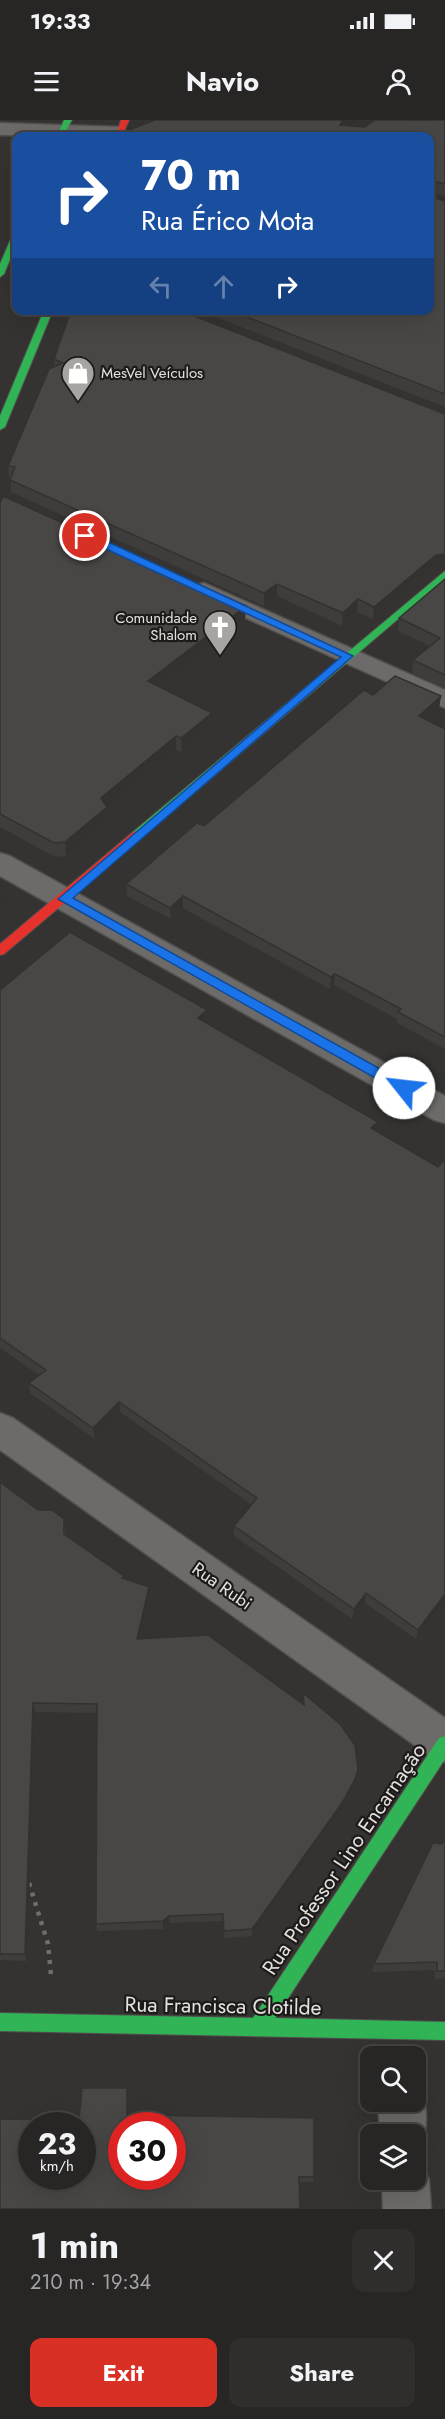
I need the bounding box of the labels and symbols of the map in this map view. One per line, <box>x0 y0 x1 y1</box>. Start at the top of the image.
shop icon: MesVel Veículos <box>60 355 96 402</box>
place label: MesVel Veículos <box>101 362 203 384</box>
pin <box>59 510 110 561</box>
place label: Comunidade Shalom <box>115 607 197 646</box>
church icon: Comunidade Shalom <box>202 609 238 656</box>
position arrow <box>372 1056 436 1120</box>
street label: Rua Rubi <box>187 1556 257 1616</box>
street label: Rua Professor Lino Encarnação <box>255 1737 433 1981</box>
street label: Rua Francisca Clotilde <box>124 1989 322 2023</box>
speed limit sign: 30 <box>108 2112 186 2190</box>

